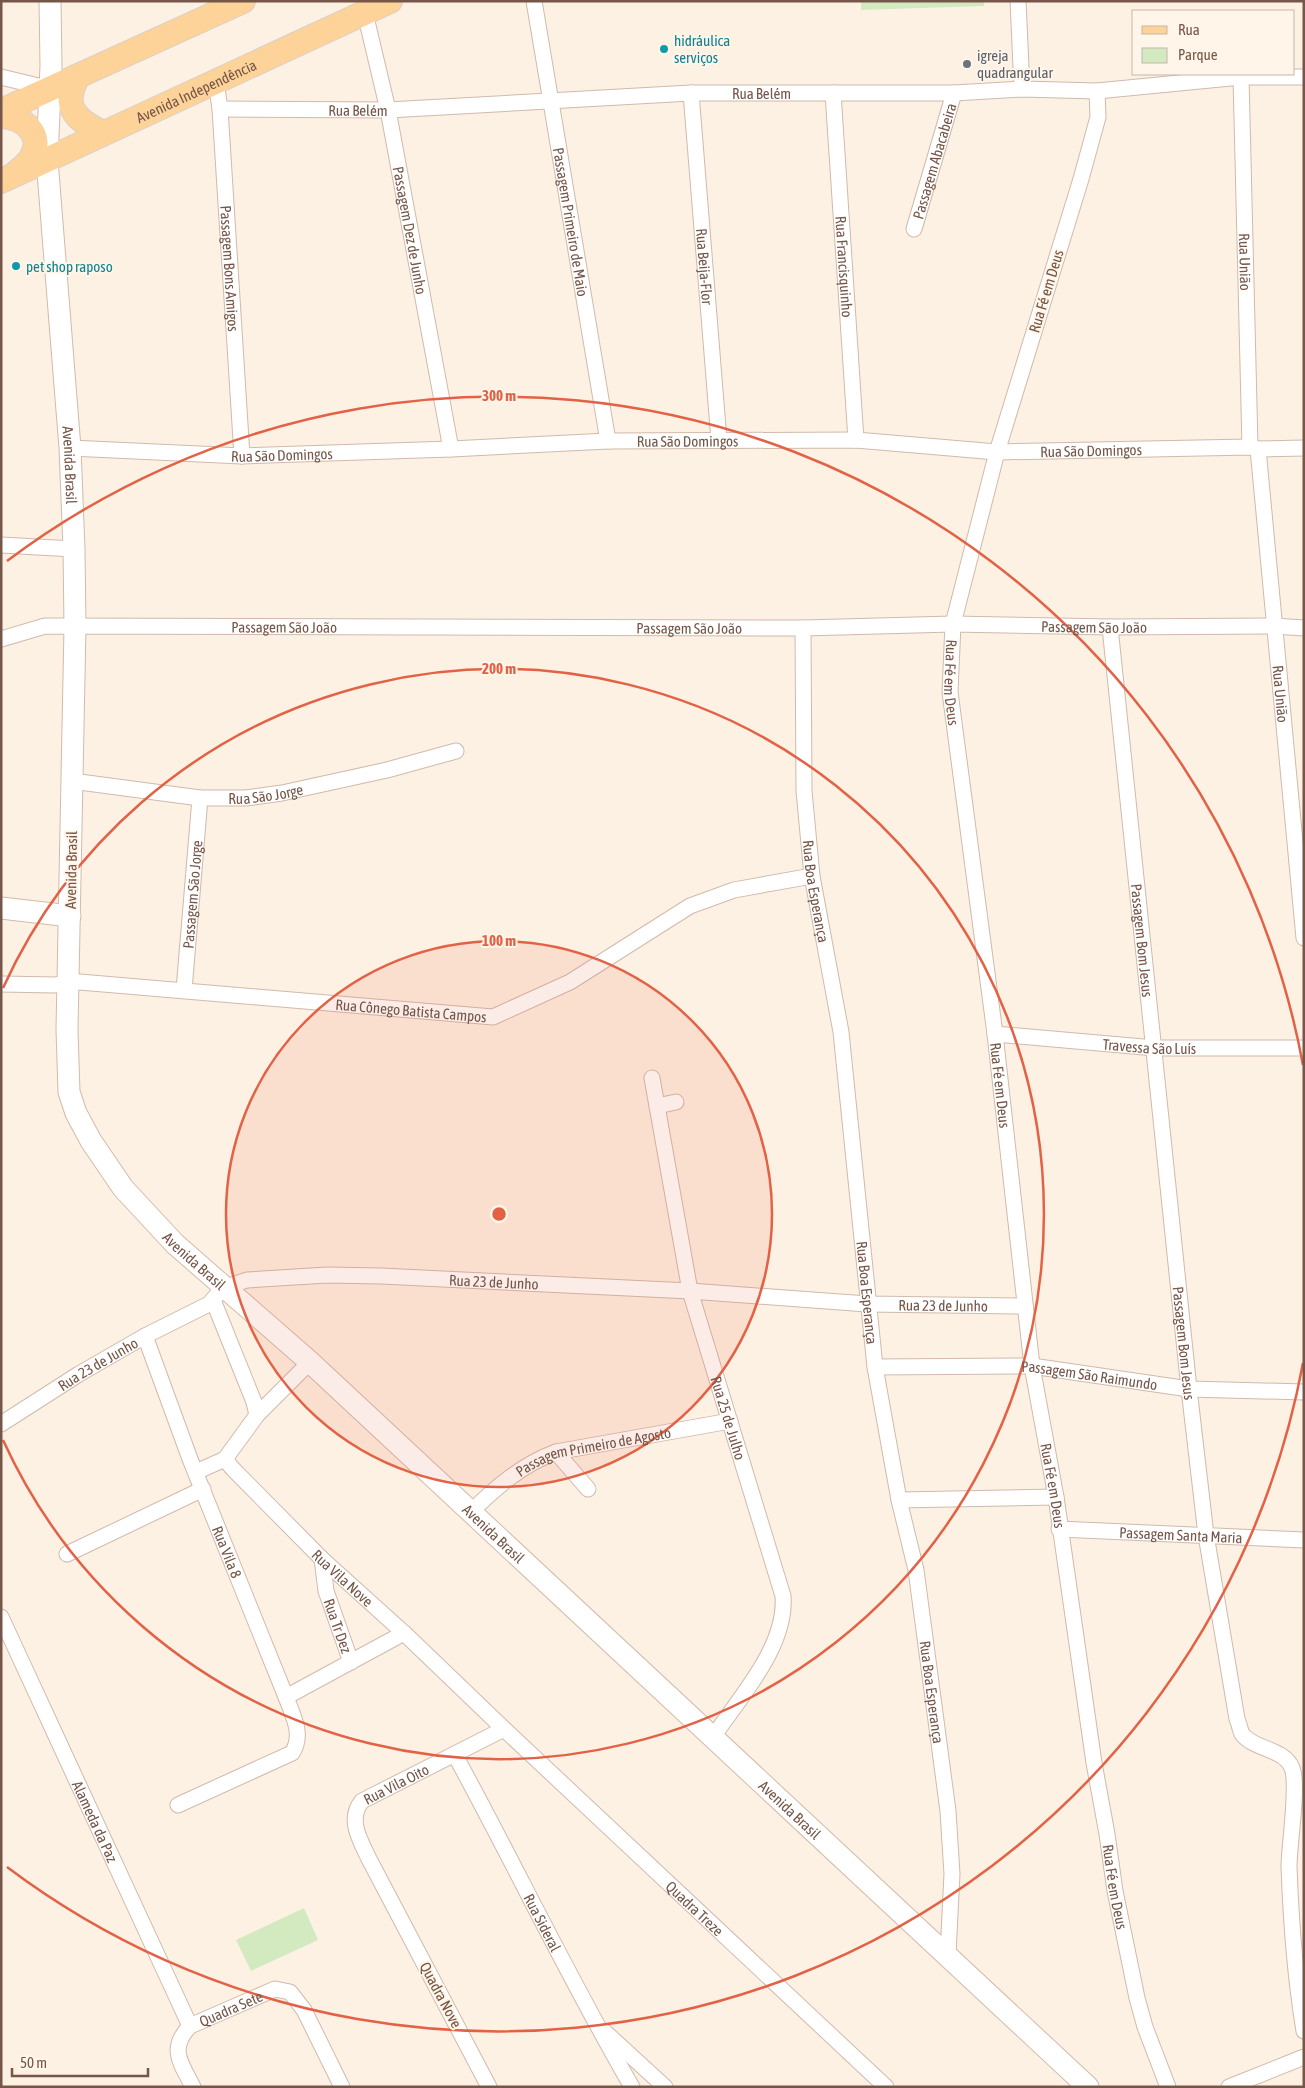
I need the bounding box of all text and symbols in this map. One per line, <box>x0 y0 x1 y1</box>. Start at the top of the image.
legend <box>1132 10 1295 75</box>
text: Rua <box>1178 21 1200 38</box>
place label: hidráulica serviços <box>674 32 730 66</box>
marker: hidráulica serviços <box>658 43 670 55</box>
text: Parque <box>1178 46 1218 63</box>
place label: igreja quadrangular <box>977 47 1053 81</box>
street label: Avenida Independência <box>133 56 259 126</box>
marker: igreja quadrangular <box>961 58 973 70</box>
street label: Rua Belém <box>732 85 791 102</box>
street label: Rua Belém <box>328 101 388 118</box>
street label: Passagem Abacabeira <box>909 101 959 221</box>
street label: Passagem Primeiro de Maio <box>550 146 592 298</box>
street label: Passagem Dez de Junho <box>390 165 431 296</box>
street label: Passagem Bons Amigos <box>218 205 243 332</box>
street label: Rua Francisquinho <box>833 215 856 318</box>
street label: Rua Beija-Flor <box>693 227 717 306</box>
street label: Rua União <box>1236 233 1255 291</box>
street label: Rua Fé em Deus <box>1025 247 1067 335</box>
place label: pet shop raposo <box>26 258 113 275</box>
marker: pet shop raposo <box>10 260 22 272</box>
text: 300 m <box>482 387 516 404</box>
street label: Avenida Brasil <box>60 425 81 504</box>
street label: Rua São Domingos <box>637 432 738 449</box>
street label: Rua São Domingos <box>1040 441 1142 460</box>
street label: Rua São Domingos <box>231 444 333 465</box>
street label: Passagem São João <box>1041 617 1147 636</box>
street label: Passagem São João <box>231 618 337 635</box>
street label: Passagem São João <box>636 619 742 636</box>
street label: Rua Fé em Deus <box>941 639 963 726</box>
text: 200 m <box>482 660 516 677</box>
street label: Rua União <box>1270 665 1292 723</box>
street label: Rua São Jorge <box>228 780 305 807</box>
street label: Avenida Brasil <box>62 831 80 909</box>
street label: Passagem São Jorge <box>179 839 205 949</box>
street label: Rua Boa Esperança <box>800 839 833 944</box>
street label: Passagem Bom Jesus <box>1128 883 1157 998</box>
text: 100 m <box>482 932 516 949</box>
street label: Rua Cônego Batista Campos <box>335 995 487 1025</box>
street label: Travessa São Luís <box>1102 1035 1196 1057</box>
street label: Rua Fé em Deus <box>988 1042 1014 1129</box>
centre of rings <box>490 1205 508 1223</box>
street label: Avenida Brasil <box>160 1228 229 1293</box>
street label: Rua Boa Esperança <box>854 1240 881 1345</box>
street label: Rua 23 de Junho <box>449 1271 539 1292</box>
street label: Passagem Bom Jesus <box>1170 1286 1199 1401</box>
street label: Rua 23 de Junho <box>898 1296 988 1314</box>
street label: Rua 23 de Junho <box>55 1334 141 1394</box>
street label: Passagem São Raimundo <box>1021 1357 1159 1393</box>
street label: Rua 25 de Julho <box>708 1374 749 1462</box>
street label: Passagem Primeiro de Agosto <box>512 1423 672 1479</box>
street label: Rua Fé em Deus <box>1038 1442 1069 1529</box>
street label: Avenida Brasil <box>459 1500 528 1566</box>
street label: Rua Vila 8 <box>209 1523 246 1580</box>
street label: Passagem Santa Maria <box>1119 1523 1243 1546</box>
street label: Rua Vila Nove <box>309 1546 377 1610</box>
street label: Rua Tr Dez <box>321 1596 356 1656</box>
street label: Rua Boa Esperança <box>917 1639 947 1744</box>
street label: Rua Vila Oito <box>360 1760 431 1807</box>
street label: Avenida Brasil <box>756 1777 825 1842</box>
street label: Alameda da Paz <box>69 1778 122 1865</box>
street label: Rua Fé em Deus <box>1100 1843 1131 1931</box>
street label: Quadra Treze <box>663 1877 727 1939</box>
street label: Rua Sideral <box>521 1891 565 1954</box>
street label: Quadra Nove <box>417 1959 465 2031</box>
street label: Quadra Sete <box>196 1987 265 2030</box>
scale bar <box>12 2046 149 2078</box>
text: 50 m <box>20 2054 47 2071</box>

